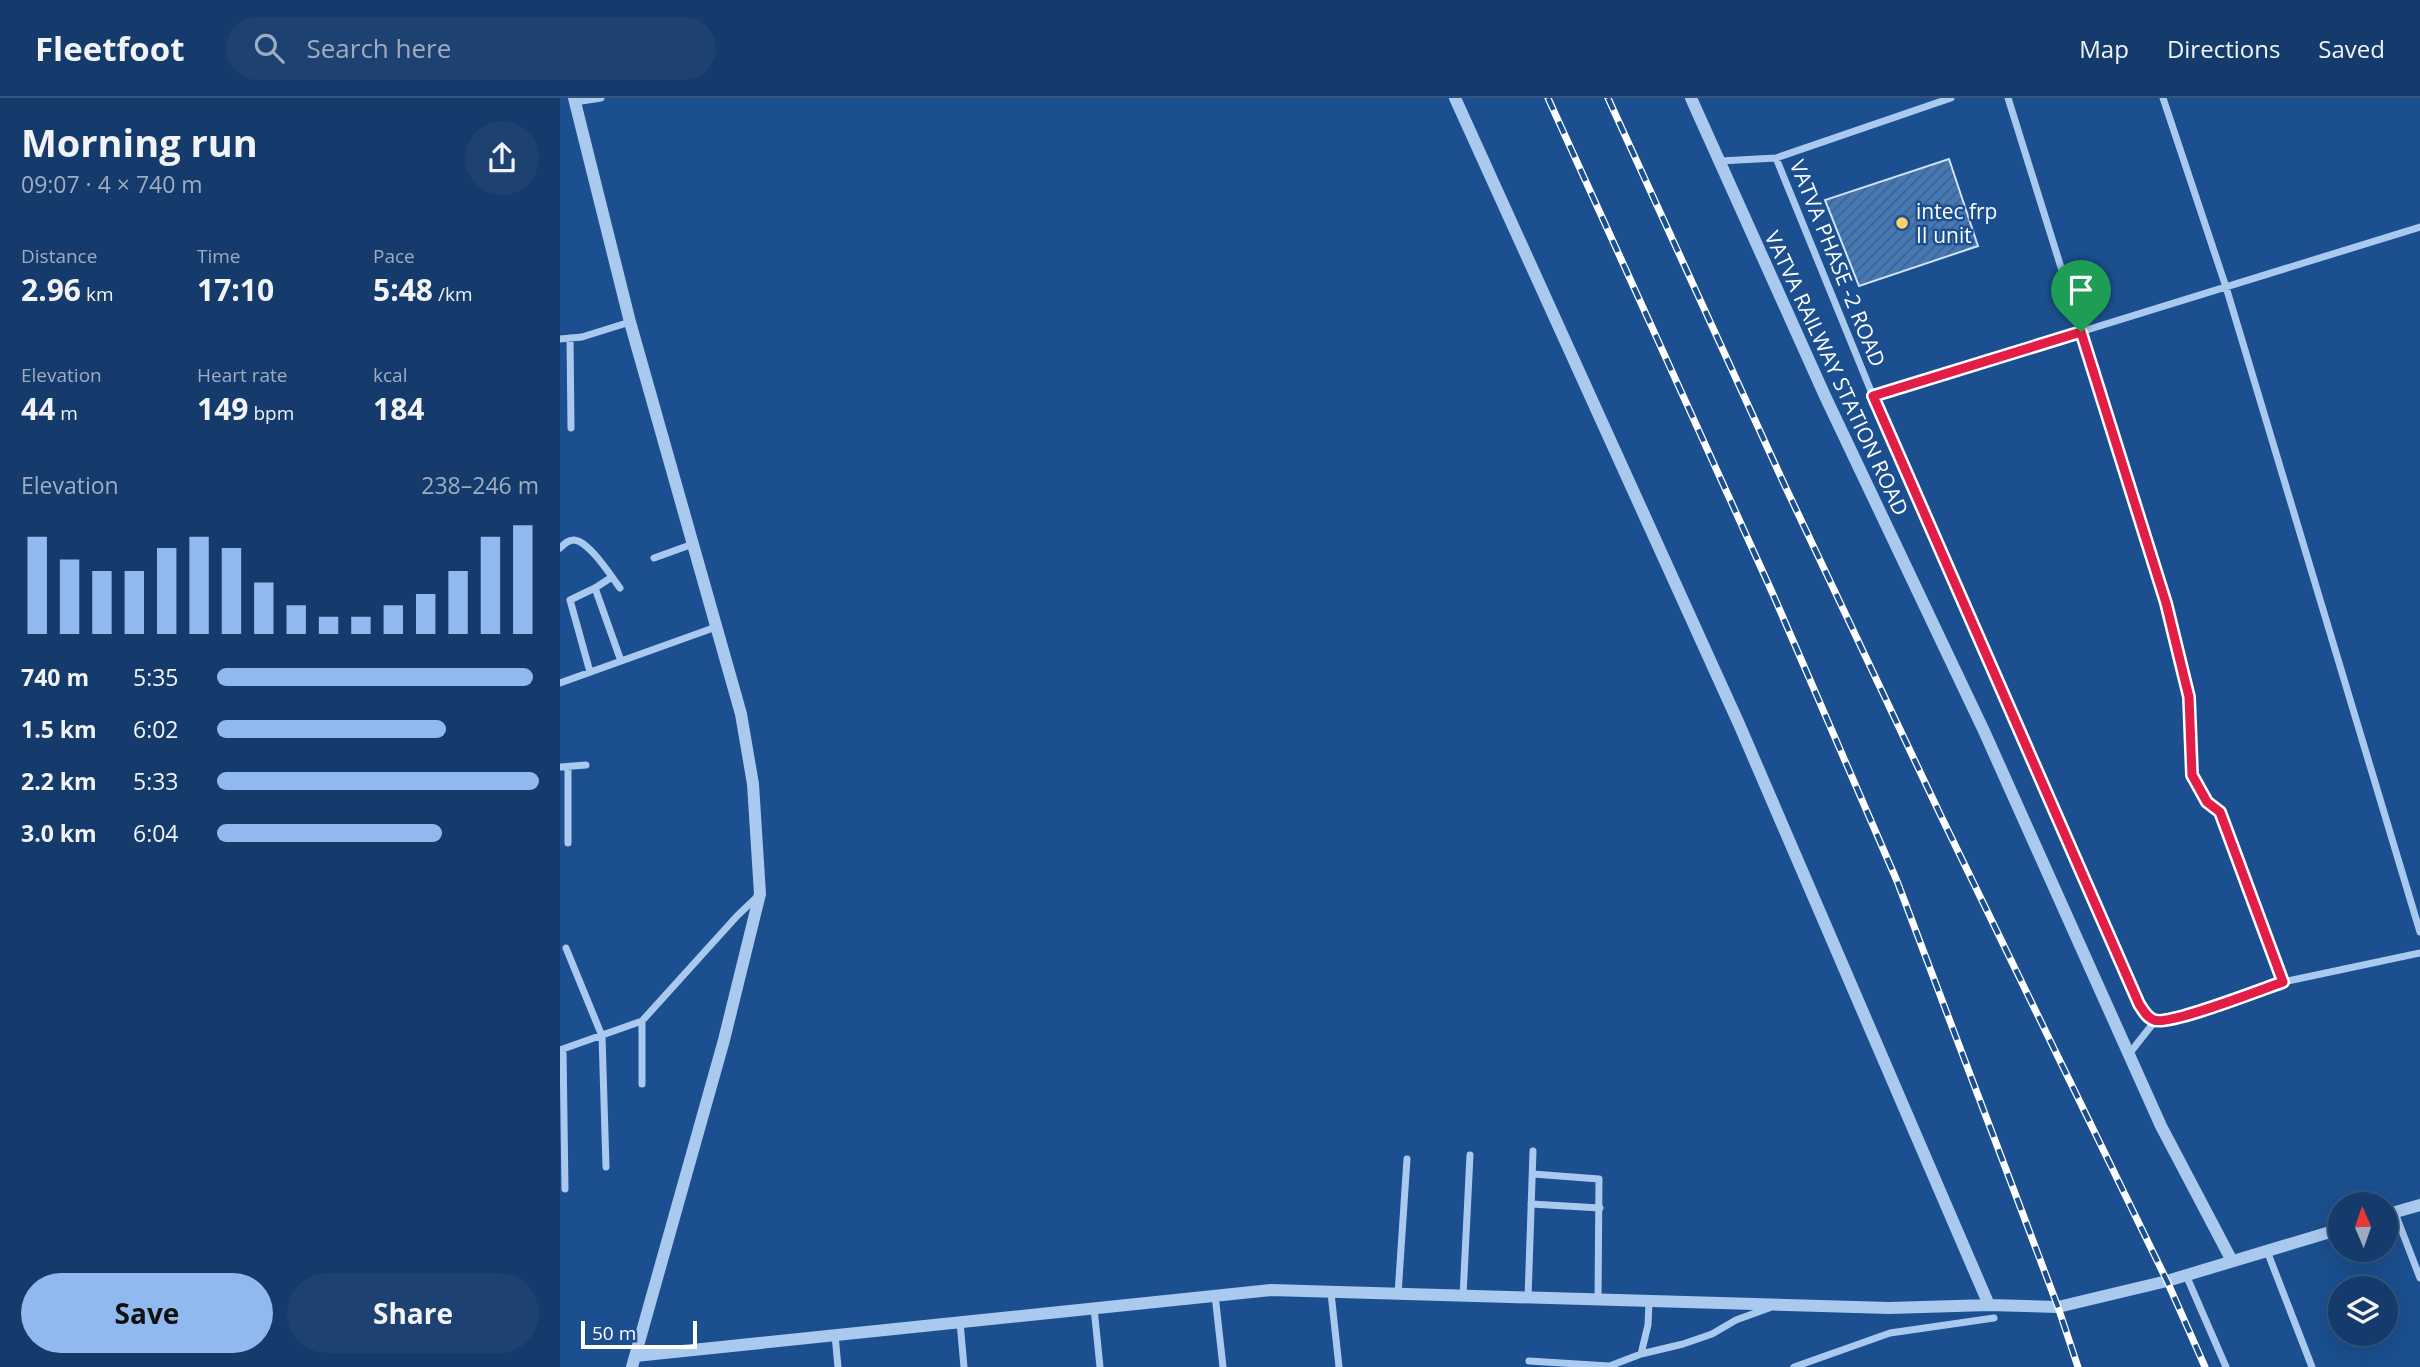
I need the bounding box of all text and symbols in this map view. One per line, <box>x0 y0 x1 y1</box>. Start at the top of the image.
search box <box>226 17 716 80</box>
text: Fleetfoot <box>35 26 184 71</box>
icon: search <box>250 29 288 67</box>
text: Search here <box>306 30 451 66</box>
text: Map <box>2079 32 2129 65</box>
text: Directions <box>2167 32 2280 65</box>
text: Saved <box>2318 32 2385 65</box>
text: Morning run <box>21 116 258 168</box>
button: share <box>465 121 539 195</box>
street label: VATVA PHASE -2 ROAD <box>1784 155 1892 371</box>
text: 09:07 · 4 × 740 m <box>21 168 203 200</box>
place label: intec frp II unit <box>1916 197 1997 249</box>
marker: intec frp II unit <box>1894 215 1910 231</box>
street label: VATVA RAILWAY STATION ROAD <box>1759 226 1915 520</box>
text: Distance <box>21 243 97 269</box>
text: Time <box>197 243 241 269</box>
text: Pace <box>373 243 415 269</box>
pin <box>2051 260 2111 332</box>
text: 2.96 <box>21 269 81 310</box>
text: 17:10 <box>197 269 274 310</box>
text: 5:48 <box>373 269 433 310</box>
icon: arrive <box>2062 271 2100 309</box>
text: km <box>81 281 114 307</box>
text: /km <box>433 281 473 307</box>
text: Elevation <box>21 362 102 388</box>
text: Heart rate <box>197 362 287 388</box>
text: kcal <box>373 362 407 388</box>
text: 44 <box>21 388 55 429</box>
text: 149 <box>197 388 248 429</box>
text: 184 <box>373 388 424 429</box>
text: m <box>55 400 78 426</box>
text: bpm <box>248 400 294 426</box>
text: Elevation <box>21 469 119 501</box>
text: 238–246 m <box>421 469 539 501</box>
text: 740 m <box>21 661 89 693</box>
text: 5:35 <box>133 661 179 693</box>
text: 1.5 km <box>21 713 97 745</box>
text: 6:02 <box>133 713 179 745</box>
text: 2.2 km <box>21 765 97 797</box>
text: 5:33 <box>133 765 179 797</box>
text: 3.0 km <box>21 817 97 849</box>
text: 6:04 <box>133 817 179 849</box>
north arrow <box>2328 1192 2398 1262</box>
map controls <box>2328 1192 2398 1346</box>
button: Save <box>21 1273 273 1353</box>
button: Share <box>287 1273 539 1353</box>
button: layers <box>2328 1276 2398 1346</box>
scale bar <box>581 1318 696 1350</box>
text: 50 m <box>592 1320 636 1346</box>

